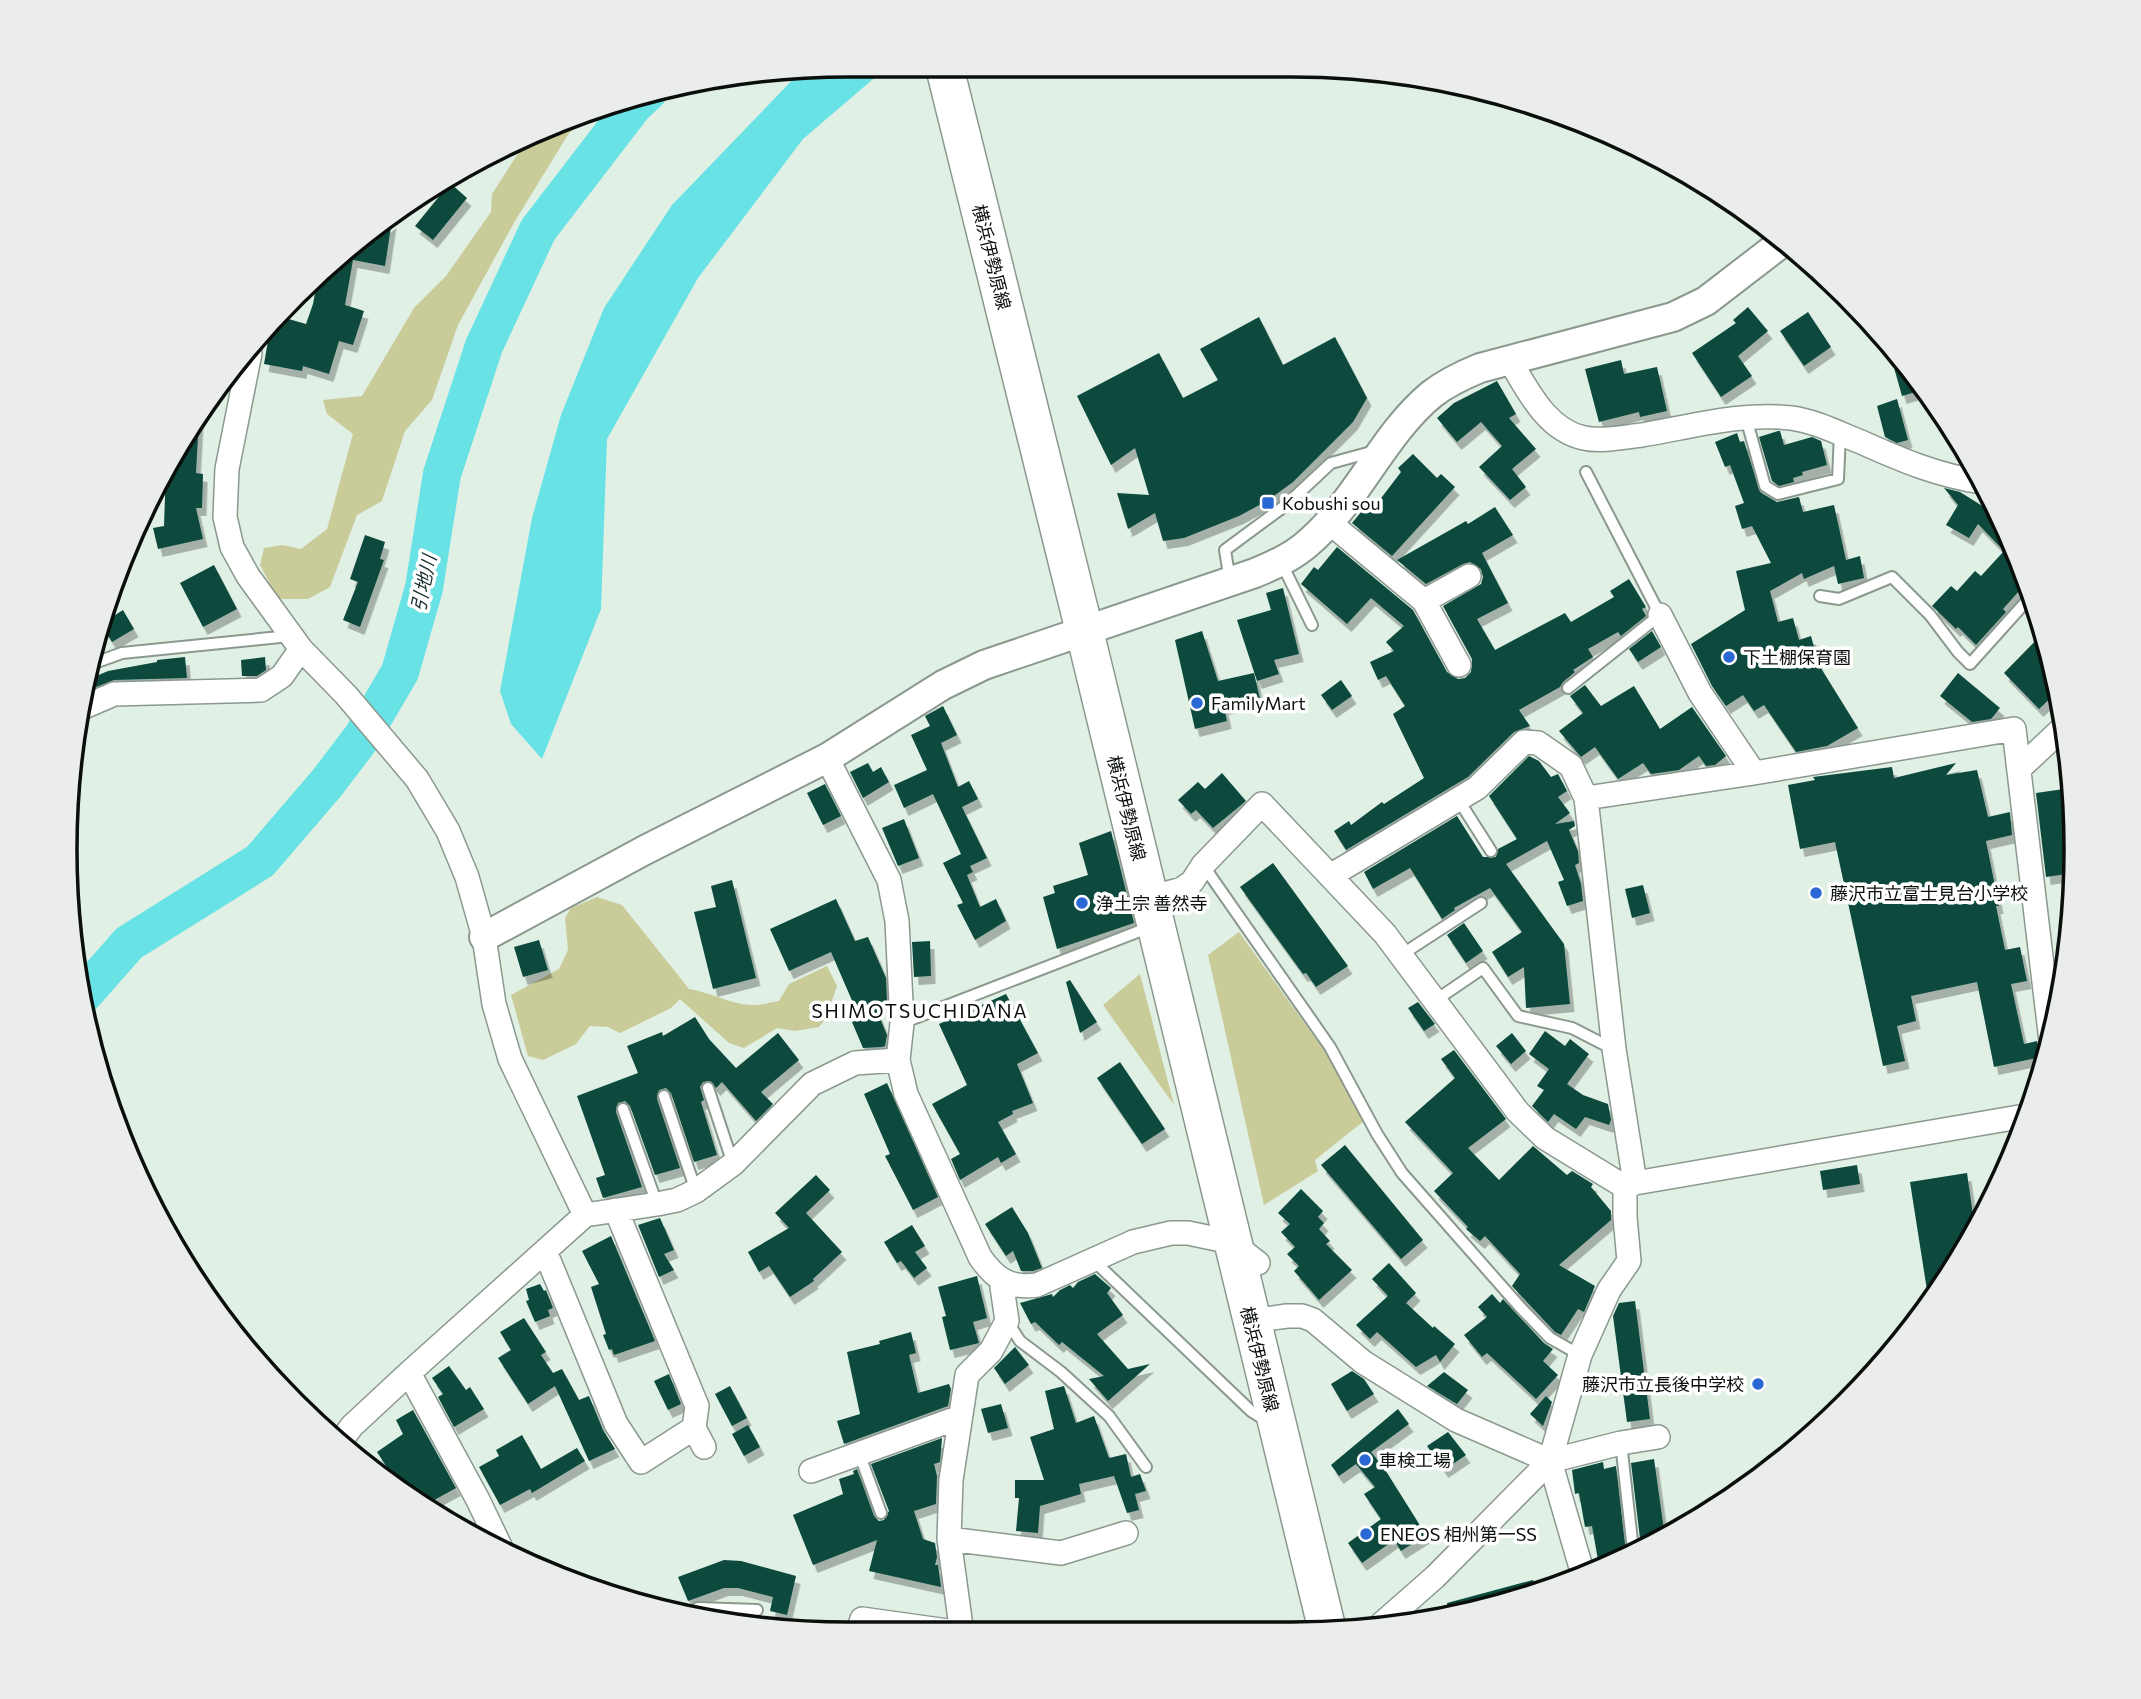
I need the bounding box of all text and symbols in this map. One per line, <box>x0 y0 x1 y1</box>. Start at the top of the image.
street label: 横浜伊勢原線 <box>968 202 1016 312</box>
place label: Kobushi sou <box>1282 492 1380 514</box>
marker: Kobushi sou <box>1260 495 1276 511</box>
water label: 引地川 <box>406 551 441 613</box>
place label: 下土棚保育園 <box>1743 646 1851 668</box>
marker: 下土棚保育園 <box>1721 649 1737 665</box>
place label: FamilyMart <box>1211 692 1306 714</box>
marker: FamilyMart <box>1189 695 1205 711</box>
street label: 横浜伊勢原線 <box>1103 753 1151 863</box>
place label: 藤沢市立富士見台小学校 <box>1830 882 2028 904</box>
marker: 藤沢市立富士見台小学校 <box>1808 885 1824 901</box>
place label: 浄土宗 善然寺 <box>1096 892 1207 914</box>
marker: 浄土宗 善然寺 <box>1074 895 1090 911</box>
district label: SHIMOTSUCHIDANA <box>811 999 1029 1022</box>
street label: 横浜伊勢原線 <box>1236 1304 1284 1414</box>
place label: 藤沢市立長後中学校 <box>1582 1373 1744 1395</box>
marker: 藤沢市立長後中学校 <box>1750 1376 1766 1392</box>
place label: 車検工場 <box>1379 1449 1451 1471</box>
marker: 車検工場 <box>1357 1452 1373 1468</box>
place label: ENEOS 相州第一SS <box>1380 1523 1537 1545</box>
marker: ENEOS 相州第一SS <box>1358 1526 1374 1542</box>

